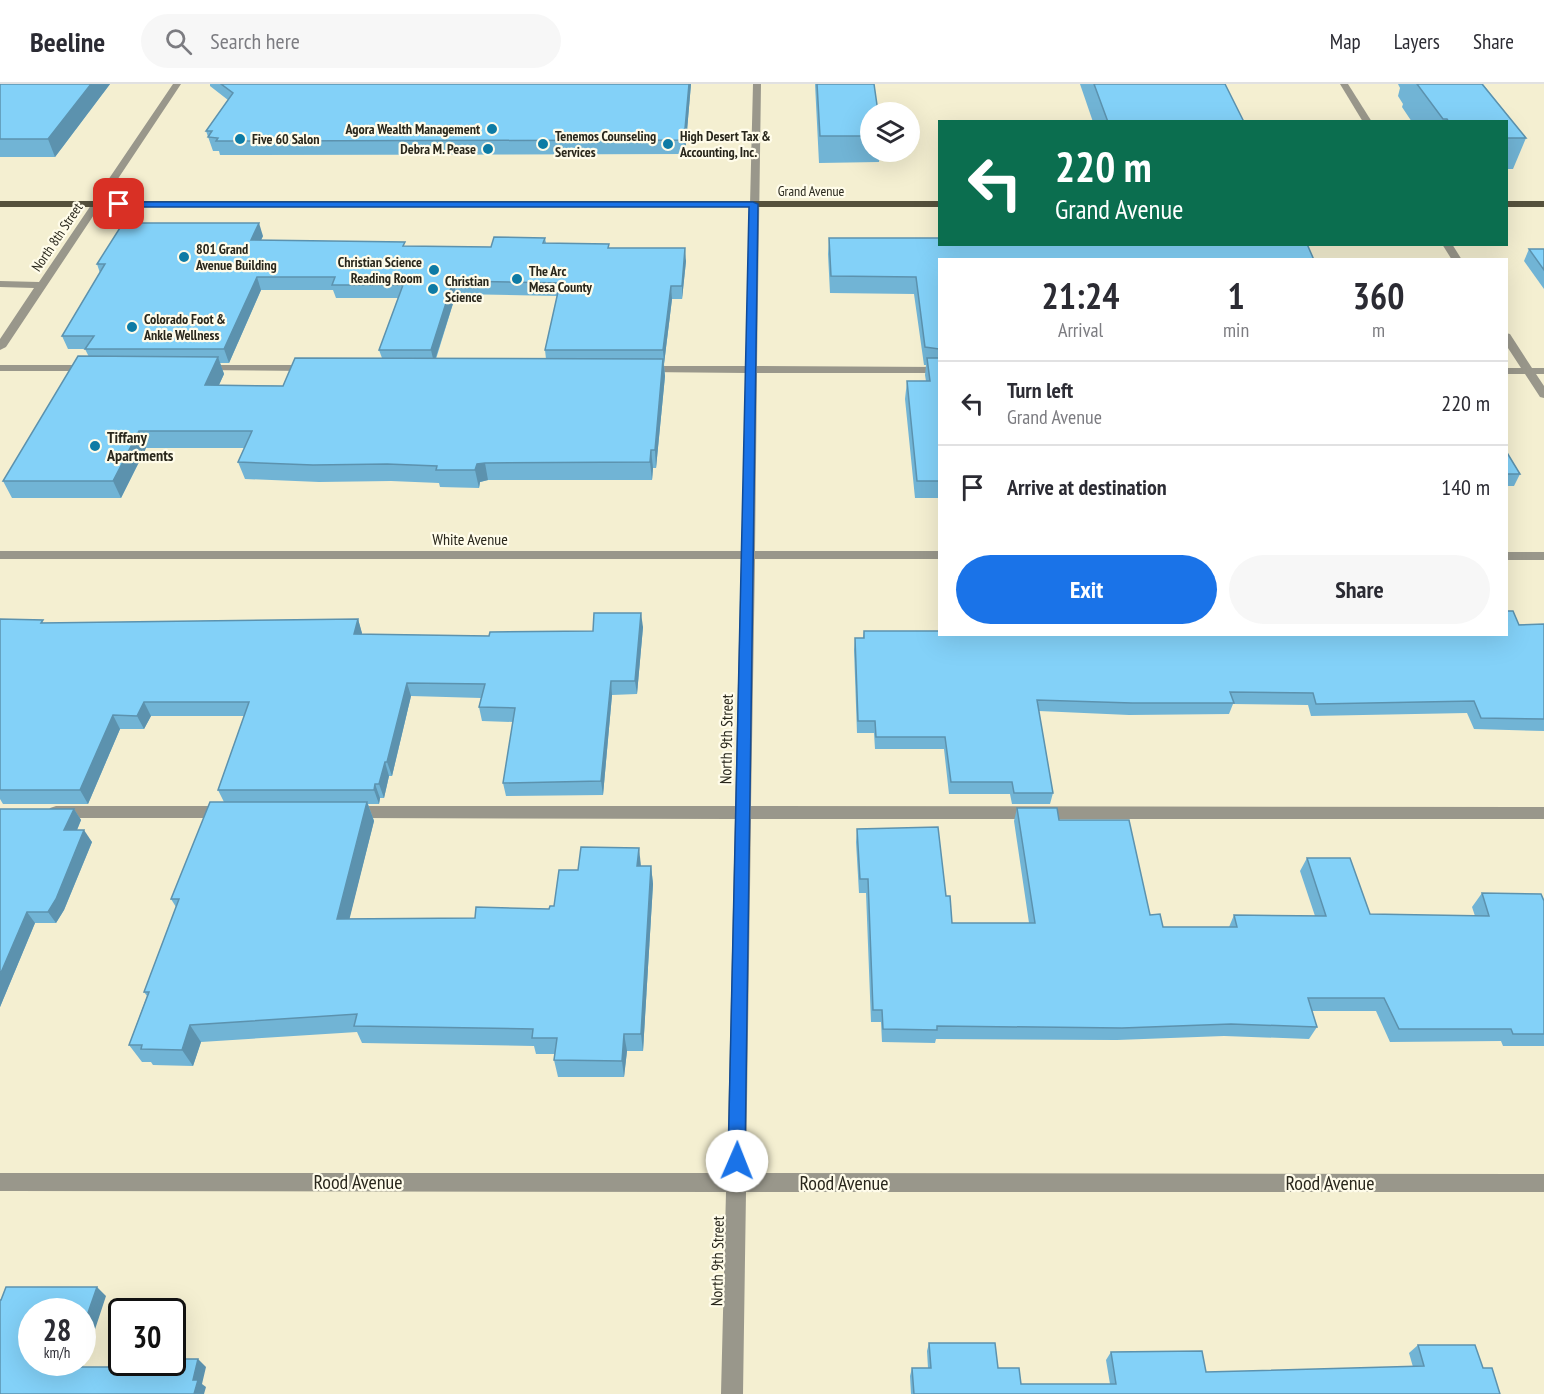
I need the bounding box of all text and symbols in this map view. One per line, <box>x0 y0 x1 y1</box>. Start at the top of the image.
search box <box>141 14 561 68</box>
text: Beeline <box>30 23 105 60</box>
icon: search <box>162 25 195 58</box>
text: Search here <box>210 27 300 55</box>
text: Map <box>1330 28 1361 55</box>
text: Layers <box>1394 28 1440 55</box>
text: Share <box>1473 28 1514 55</box>
map controls <box>860 102 920 162</box>
button: layers <box>860 102 920 162</box>
place label: Agora Wealth Management <box>345 120 480 138</box>
marker: Agora Wealth Management <box>485 122 499 136</box>
place label: Tenemos Counseling Services <box>555 127 656 161</box>
place label: High Desert Tax & Accounting, Inc. <box>679 127 771 161</box>
place label: Five 60 Salon <box>252 130 319 148</box>
marker: Five 60 Salon <box>233 132 247 146</box>
marker: Tenemos Counseling Services <box>536 137 550 151</box>
marker: High Desert Tax & Accounting, Inc. <box>661 137 675 151</box>
text: 220 m <box>1055 139 1152 194</box>
place label: Debra M. Pease <box>400 140 476 158</box>
marker: Debra M. Pease <box>481 142 495 156</box>
icon: left <box>956 144 1034 222</box>
pin <box>93 178 144 229</box>
street label: Grand Avenue <box>778 182 844 200</box>
icon: arrive <box>102 187 135 220</box>
text: Grand Avenue <box>1055 192 1183 226</box>
street label: North 8th Street <box>27 199 87 275</box>
place label: 801 Grand Avenue Building <box>195 240 277 274</box>
marker: 801 Grand Avenue Building <box>177 250 191 264</box>
place label: Christian Science Reading Room <box>338 253 422 287</box>
place label: The Arc Mesa County <box>529 262 592 296</box>
marker: Christian Science Reading Room <box>427 263 441 277</box>
place label: Christian Science <box>445 272 489 306</box>
marker: The Arc Mesa County <box>510 272 524 286</box>
text: 21:24 <box>1042 272 1119 319</box>
text: 1 <box>1227 272 1245 319</box>
text: 360 <box>1353 272 1404 319</box>
marker: Christian Science <box>426 282 440 296</box>
place label: Colorado Foot & Ankle Wellness <box>143 310 226 344</box>
text: Arrival <box>1058 317 1103 343</box>
text: min <box>1223 317 1249 343</box>
text: m <box>1372 317 1385 343</box>
marker: Colorado Foot & Ankle Wellness <box>125 320 139 334</box>
text: Turn left <box>1007 376 1073 404</box>
icon: left <box>956 387 989 420</box>
text: 220 m <box>1441 389 1490 417</box>
text: Grand Avenue <box>1007 404 1102 430</box>
place label: Tiffany Apartments <box>106 427 174 465</box>
marker: Tiffany Apartments <box>88 439 102 453</box>
icon: arrive <box>956 471 989 504</box>
text: Arrive at destination <box>1007 473 1167 501</box>
text: 140 m <box>1441 473 1490 501</box>
street label: White Avenue <box>432 529 508 549</box>
button: Exit <box>956 555 1217 624</box>
button: Share <box>1229 555 1490 624</box>
street label: North 9th Street <box>715 693 737 784</box>
position arrow <box>705 1129 769 1193</box>
street label: Rood Avenue <box>313 1169 403 1195</box>
street label: Rood Avenue <box>799 1170 889 1196</box>
street label: Rood Avenue <box>1285 1170 1375 1196</box>
street label: North 9th Street <box>706 1215 728 1306</box>
speed limit sign: 30 <box>108 1298 186 1376</box>
text: 28 <box>43 1310 71 1349</box>
text: km/h <box>44 1343 70 1362</box>

